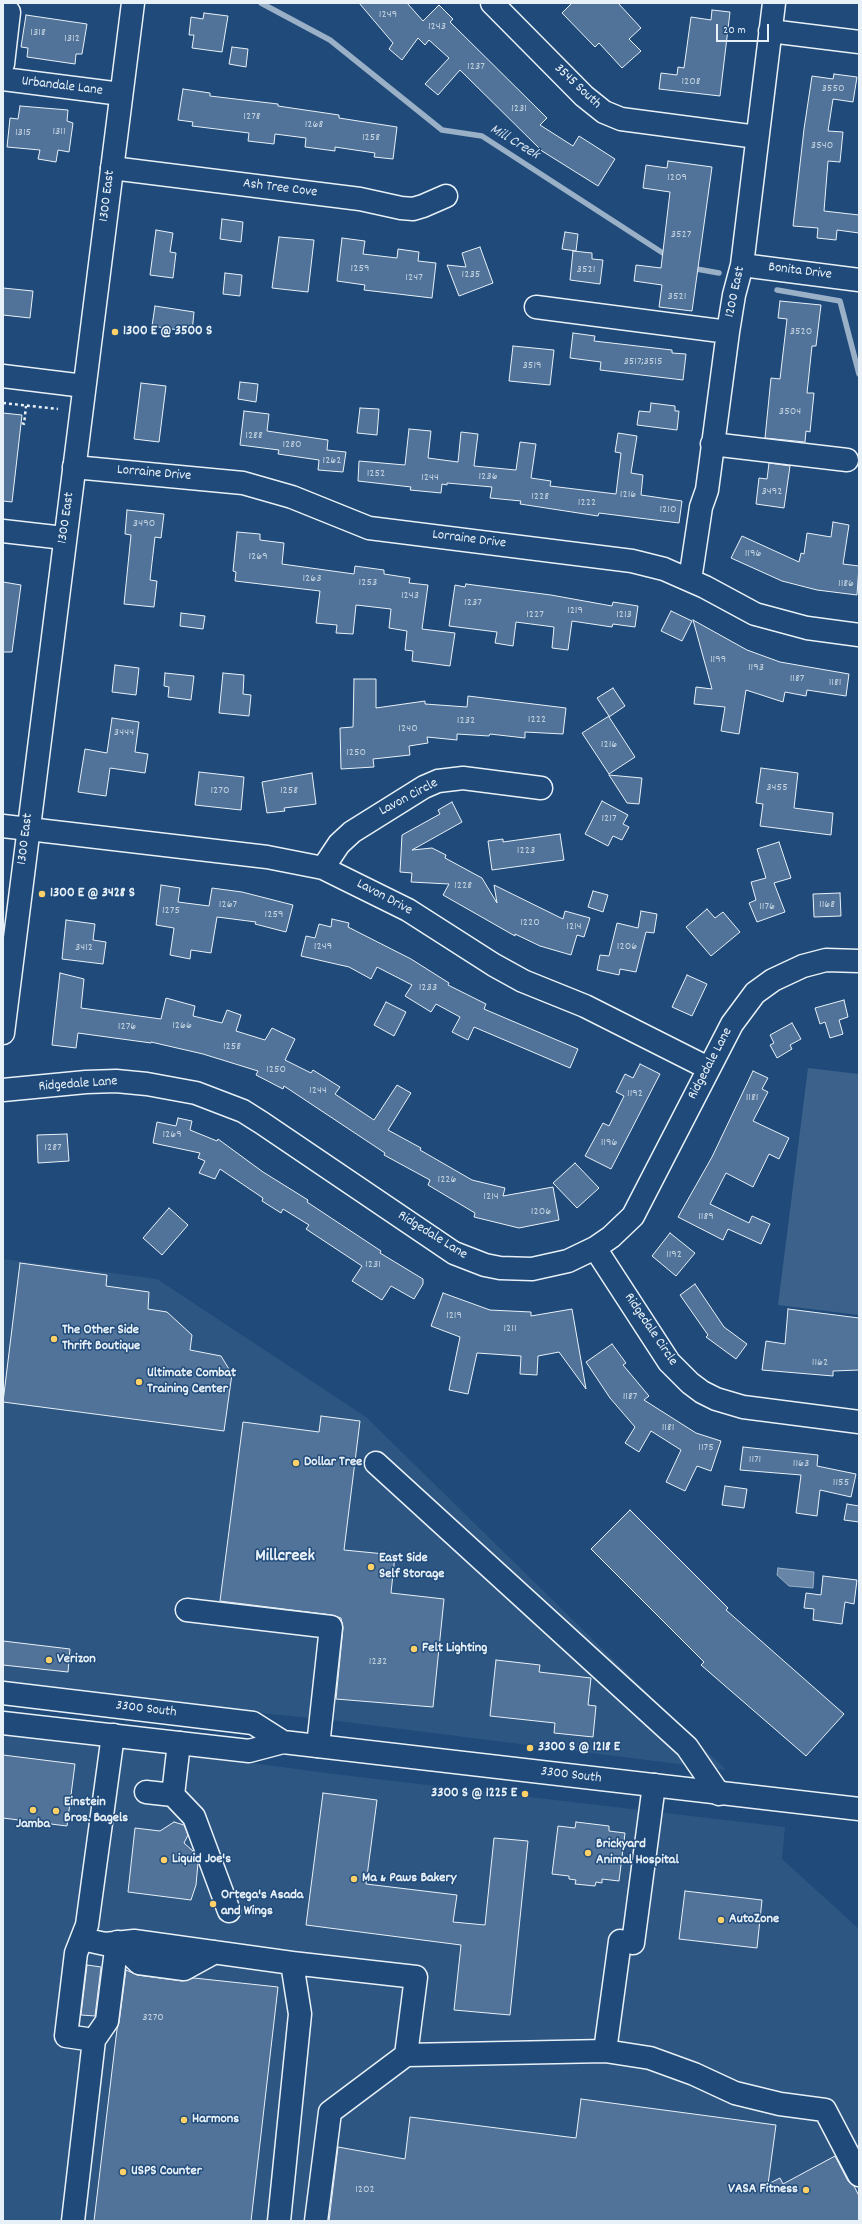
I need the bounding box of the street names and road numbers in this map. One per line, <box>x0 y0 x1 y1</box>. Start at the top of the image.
street label: 3545 South <box>550 61 604 113</box>
street label: Urbandale Lane <box>20 74 104 100</box>
street label: 1300 East <box>97 169 119 223</box>
street label: Ash Tree Cove <box>242 176 318 202</box>
street label: Bonita Drive <box>767 260 833 284</box>
street label: 1200 East <box>722 265 750 319</box>
street label: Lorraine Drive <box>116 462 192 486</box>
street label: 1300 East <box>55 491 79 545</box>
street label: Lorraine Drive <box>431 527 507 553</box>
street label: Lavon Circle <box>377 776 441 820</box>
street label: 1300 East <box>15 812 37 866</box>
street label: Lavon Drive <box>353 876 415 920</box>
street label: Ridgedale Lane <box>685 1025 737 1103</box>
street label: Ridgedale Lane <box>38 1074 118 1096</box>
street label: Ridgedale Lane <box>394 1208 470 1264</box>
street label: Ridgedale Circle <box>620 1291 680 1369</box>
street label: 3300 South <box>115 1698 177 1722</box>
street label: 3300 South <box>540 1764 602 1788</box>

